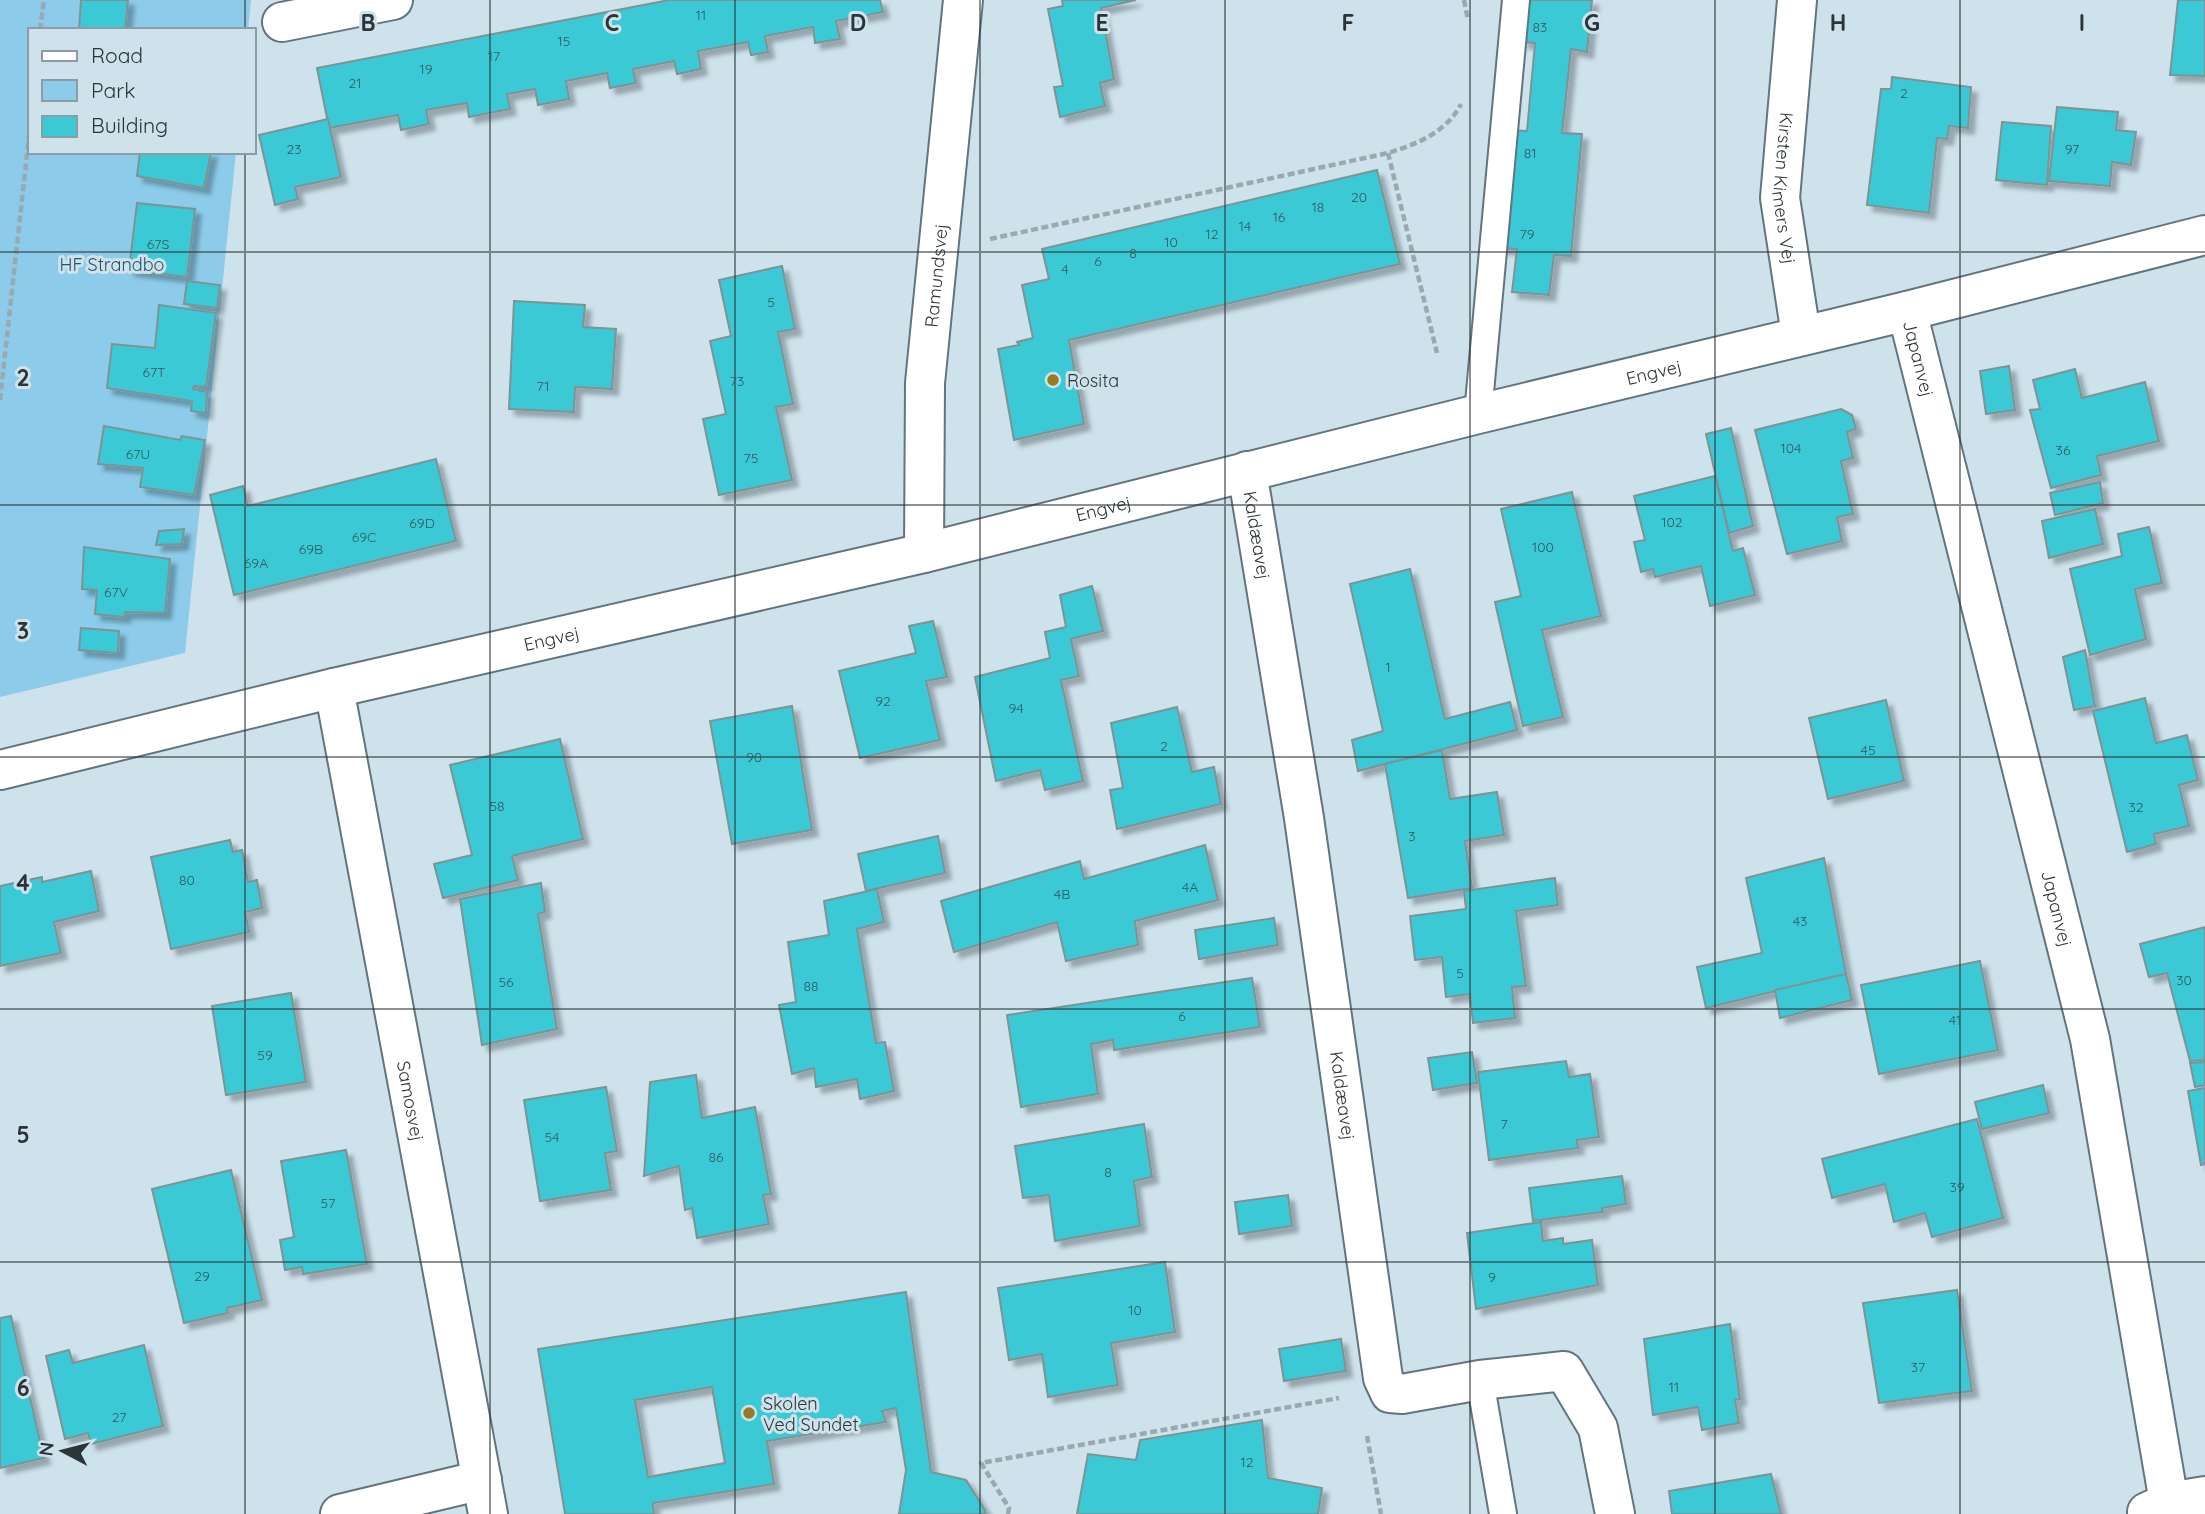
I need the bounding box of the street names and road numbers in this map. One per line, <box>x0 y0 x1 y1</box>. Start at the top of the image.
street label: Kirsten Kimers Vej <box>1768 111 1801 265</box>
street label: Ramundsvej <box>919 223 952 328</box>
street label: Japanvej <box>1898 318 1940 399</box>
street label: Engvej <box>1624 354 1684 390</box>
street label: Kaldæavej <box>1239 489 1276 581</box>
street label: Engvej <box>1073 490 1133 526</box>
street label: Engvej <box>521 621 581 656</box>
street label: Japanvej <box>2037 868 2078 949</box>
street label: Kaldæavej <box>1326 1050 1361 1141</box>
street label: Samosvej <box>392 1059 430 1143</box>

